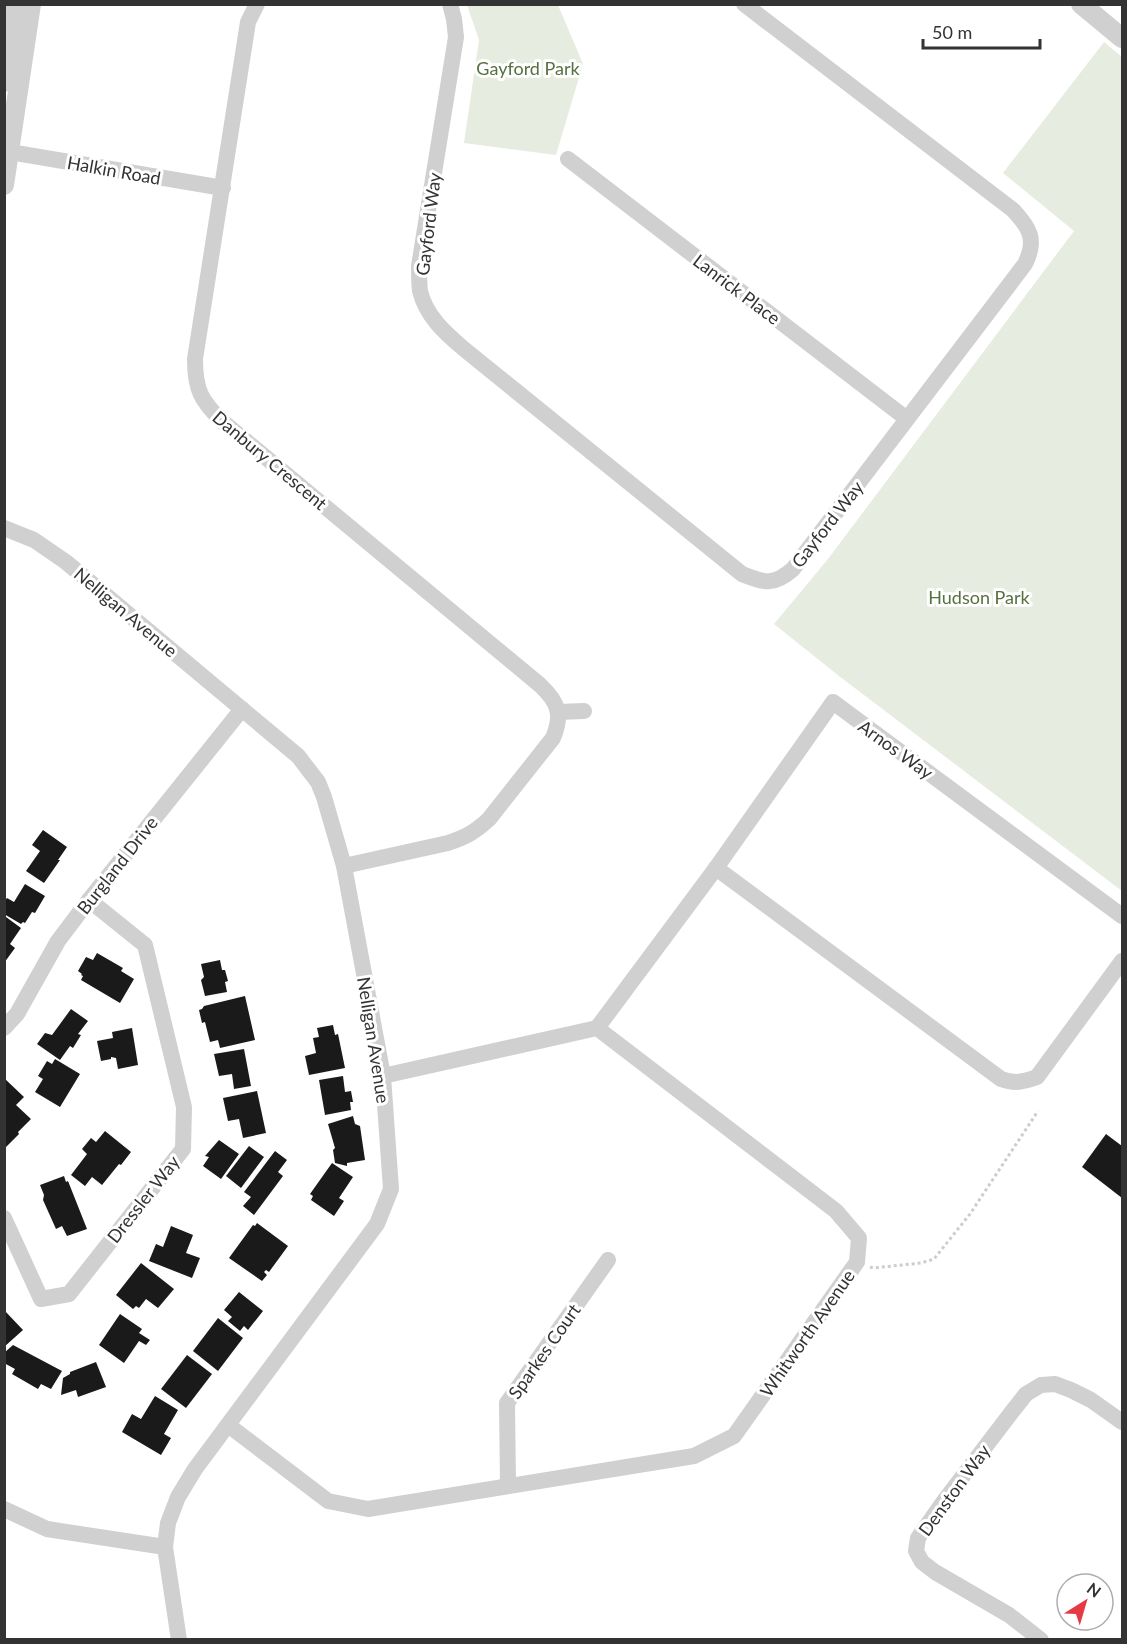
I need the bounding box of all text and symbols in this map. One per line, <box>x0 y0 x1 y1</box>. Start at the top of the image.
scale bar <box>923 12 1040 50</box>
text: 50 m <box>932 21 972 43</box>
park label: Gayford Park <box>476 57 581 79</box>
street label: Halkin Road <box>65 151 163 189</box>
street label: Gayford Way <box>411 171 445 277</box>
street label: Lanrick Place <box>689 249 785 329</box>
street label: Danbury Crescent <box>208 406 332 515</box>
street label: Gayford Way <box>786 476 868 572</box>
street label: Nelligan Avenue <box>70 563 182 661</box>
park label: Hudson Park <box>928 586 1031 608</box>
street label: Arnos Way <box>854 715 938 784</box>
street label: Burgland Drive <box>72 812 162 918</box>
street label: Nelligan Avenue <box>353 975 395 1105</box>
street label: Dressler Way <box>102 1150 184 1247</box>
street label: Whitworth Avenue <box>755 1265 859 1401</box>
street label: Sparkes Court <box>503 1299 585 1403</box>
street label: Denston Way <box>913 1439 995 1540</box>
north arrow <box>1055 1572 1115 1632</box>
text: N <box>1084 1578 1105 1601</box>

